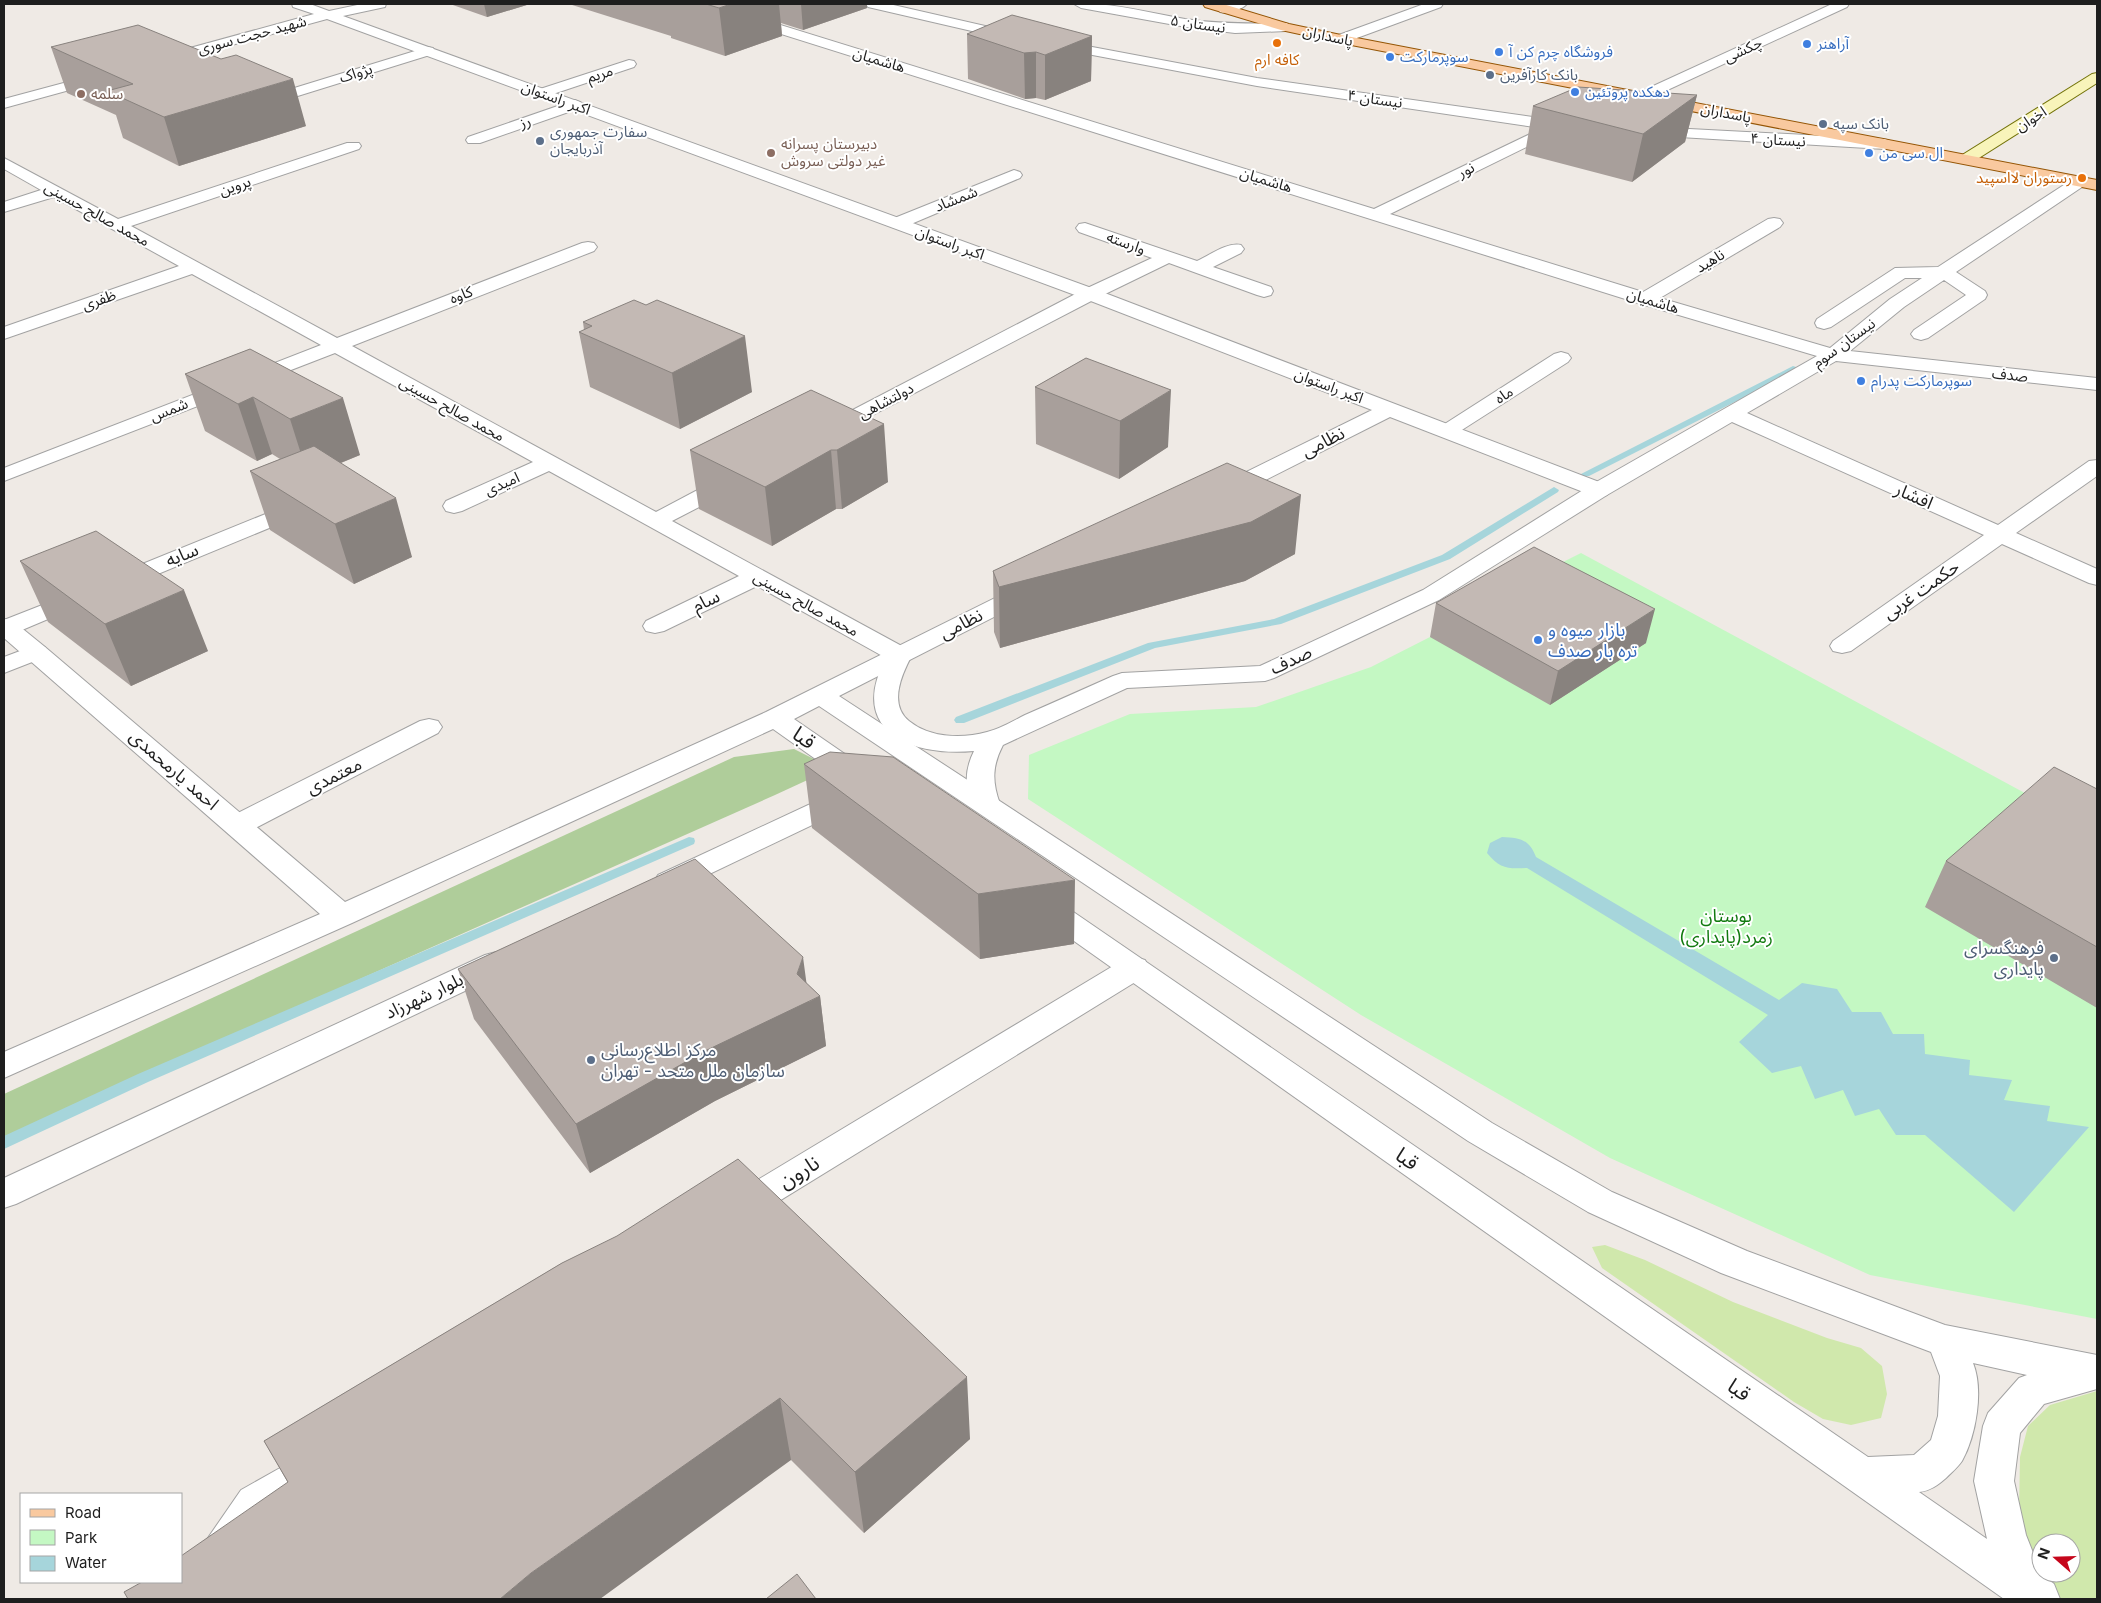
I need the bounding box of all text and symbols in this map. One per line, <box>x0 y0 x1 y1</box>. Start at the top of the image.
street label: نیستان ۵ <box>1169 10 1227 37</box>
street label: شهید حجت سوری <box>195 11 309 58</box>
street label: پاسداران <box>1301 21 1355 51</box>
street label: چکشی <box>1721 32 1766 68</box>
place label: آراهنر <box>1816 34 1850 53</box>
marker: کافه ارم <box>1271 37 1283 49</box>
marker: آراهنر <box>1801 38 1813 50</box>
place label: فروشگاه چرم کن آ <box>1508 42 1613 63</box>
street label: هاشمیان <box>851 43 908 76</box>
marker: فروشگاه چرم کن آ <box>1493 46 1505 58</box>
place label: سوپرمارکت <box>1400 47 1469 67</box>
place label: کافه ارم <box>1255 50 1300 71</box>
marker: سوپرمارکت <box>1384 51 1396 63</box>
street label: پژواک <box>337 58 375 88</box>
street label: مریم <box>584 60 616 89</box>
place label: بانک کارآفرین <box>1500 65 1578 84</box>
marker: بانک کارآفرین <box>1484 69 1496 81</box>
street label: اکبر راستوان <box>519 76 593 119</box>
place label: دهکده پروتئین <box>1585 82 1670 102</box>
place label: سلمه <box>91 84 123 103</box>
street label: نیستان ۴ <box>1346 85 1404 112</box>
marker: دهکده پروتئین <box>1569 86 1581 98</box>
marker: سلمه <box>75 88 87 100</box>
street label: پاسداران <box>1699 98 1753 128</box>
street label: اخوان <box>2012 102 2050 135</box>
street label: رز <box>516 111 533 133</box>
place label: بانک سپه <box>1833 114 1889 134</box>
marker: بانک سپه <box>1817 118 1829 130</box>
place label: سفارت جمهوری آذربایجان <box>550 122 648 158</box>
street label: نیستان ۴ <box>1750 129 1806 150</box>
place label: دبیرستان پسرانه غیر دولتی سروش <box>781 134 886 170</box>
marker: سفارت جمهوری آذربایجان <box>534 135 546 147</box>
place label: ال سی من <box>1879 143 1943 162</box>
marker: دبیرستان پسرانه غیر دولتی سروش <box>765 147 777 159</box>
marker: ال سی من <box>1863 147 1875 159</box>
street label: نور <box>1453 157 1477 182</box>
street label: هاشمیان <box>1238 163 1295 196</box>
place label: رستوران لااسپید <box>1976 168 2072 188</box>
street label: پروین <box>216 171 254 201</box>
marker: رستوران لااسپید <box>2076 172 2088 184</box>
street label: محمد صالح حسینی <box>40 177 153 253</box>
street label: شمشاد <box>932 181 980 216</box>
street label: اکبر راستوان <box>913 221 987 264</box>
street label: وارسته <box>1104 227 1148 258</box>
street label: ناهید <box>1692 245 1728 277</box>
street label: کاوه <box>447 281 476 308</box>
street label: هاشمیان <box>1625 284 1682 317</box>
street label: ظفری <box>79 285 118 314</box>
street label: نیستان سوم <box>1809 313 1880 373</box>
street label: صدف <box>1991 363 2029 386</box>
street label: اکبر راستوان <box>1292 364 1366 407</box>
place label: سوپرمارکت پدرام <box>1871 371 1972 392</box>
street label: محمد صالح حسینی <box>395 372 508 448</box>
marker: سوپرمارکت پدرام <box>1855 375 1867 387</box>
street label: دولتشاهی <box>855 378 917 423</box>
street label: ماه <box>1491 382 1517 408</box>
street label: شمس <box>147 393 191 426</box>
street label: نظامی <box>1298 422 1348 462</box>
street label: امیدی <box>481 467 522 500</box>
street label: افشار <box>1891 478 1937 514</box>
street label: سایه <box>162 539 201 571</box>
street label: حکمت غربی <box>1878 556 1964 624</box>
street label: محمد صالح حسینی <box>749 567 862 643</box>
street label: سام <box>689 585 725 620</box>
street label: نظامی <box>936 604 986 644</box>
place label: بازار میوه و تره بار صدف <box>1548 619 1637 662</box>
marker: بازار میوه و تره بار صدف <box>1532 634 1544 646</box>
street label: صدف <box>1267 641 1315 678</box>
street label: قبا <box>788 721 821 754</box>
street label: احمد یارمحمدی <box>125 725 223 815</box>
street label: معتمدی <box>303 753 365 799</box>
park label: بوستان زمرد(پایداری) <box>1679 905 1773 948</box>
place label: فرهنگسرای پایداری <box>1964 937 2044 980</box>
marker: فرهنگسرای پایداری <box>2048 952 2060 964</box>
street label: بلوار شهرزاد <box>381 968 467 1024</box>
place label: مرکز اطلاع‌رسانی سازمان ملل متحد - تهران <box>601 1039 785 1082</box>
marker: مرکز اطلاع‌رسانی سازمان ملل متحد - تهران <box>585 1054 597 1066</box>
street label: قبا <box>1391 1142 1424 1175</box>
street label: نارون <box>774 1150 824 1193</box>
street label: قبا <box>1723 1373 1756 1406</box>
legend <box>20 1493 182 1583</box>
text: Road <box>65 1503 101 1522</box>
text: Park <box>65 1528 98 1547</box>
north arrow <box>2031 1533 2081 1583</box>
text: N <box>2034 1545 2053 1561</box>
text: Water <box>65 1553 107 1572</box>

